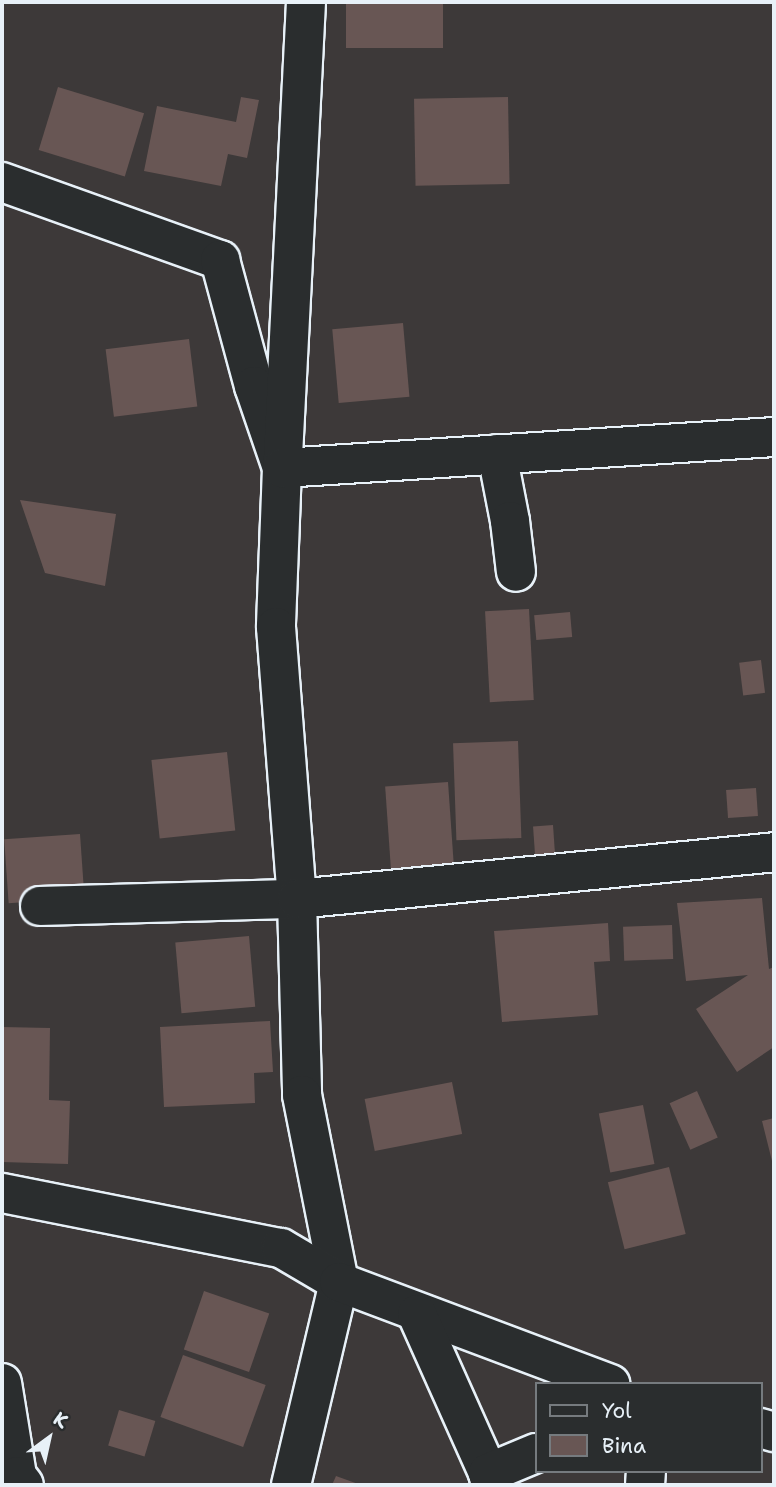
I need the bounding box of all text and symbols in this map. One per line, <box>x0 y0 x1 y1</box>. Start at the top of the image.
legend <box>534 1382 762 1473</box>
text: Yol <box>602 1397 632 1425</box>
north arrow <box>14 1403 84 1473</box>
text: K <box>48 1406 73 1434</box>
text: Bina <box>602 1432 646 1460</box>

